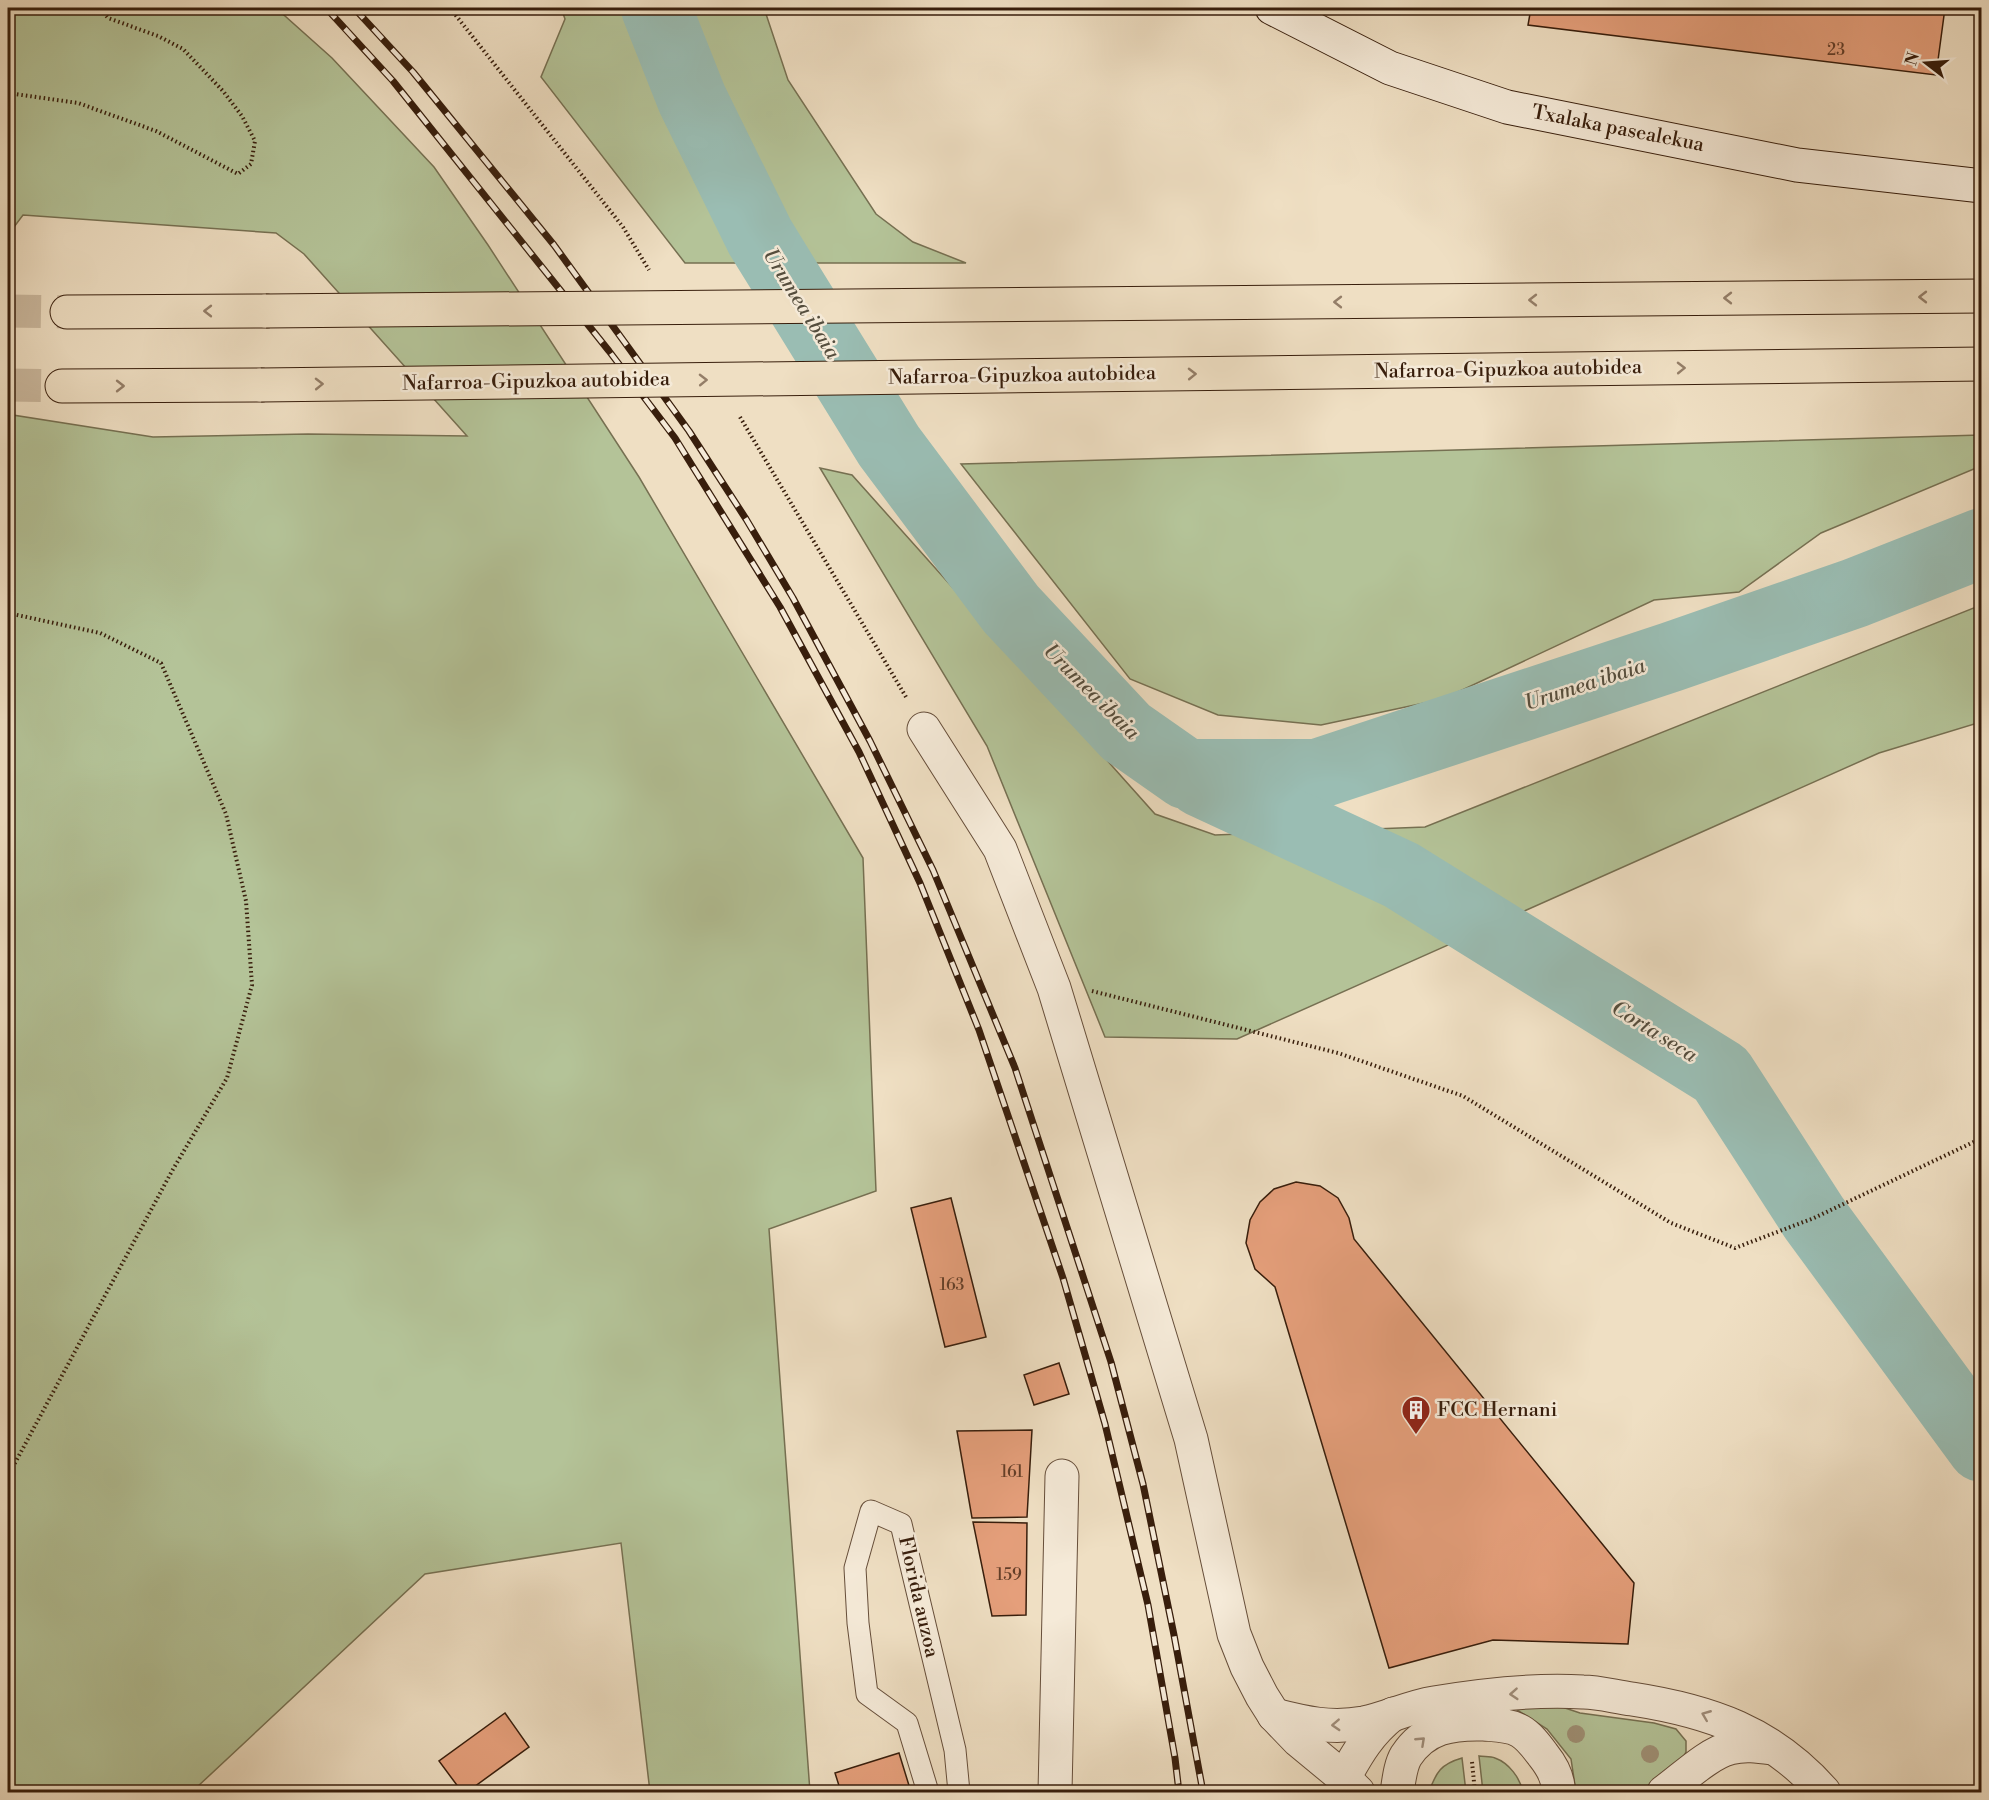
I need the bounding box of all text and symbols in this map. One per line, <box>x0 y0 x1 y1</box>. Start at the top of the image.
north arrow <box>1896 33 1956 93</box>
house number: 23 <box>1827 40 1845 60</box>
text: N <box>1901 50 1924 68</box>
street label: Txalaka pasealekua <box>1530 100 1707 158</box>
water label: Urumea ibaia <box>757 244 846 365</box>
one-way arrow <box>1919 291 1928 303</box>
one-way arrow <box>1724 292 1733 304</box>
one-way arrow <box>1529 294 1538 306</box>
one-way arrow <box>1334 295 1343 308</box>
one-way arrow <box>203 305 212 317</box>
street label: Nafarroa-Gipuzkoa autobidea <box>1374 355 1643 385</box>
street label: Nafarroa-Gipuzkoa autobidea <box>888 361 1157 391</box>
one-way arrow <box>1677 361 1686 374</box>
street label: Nafarroa-Gipuzkoa autobidea <box>402 367 671 397</box>
one-way arrow <box>1188 367 1197 380</box>
one-way arrow <box>699 374 708 386</box>
one-way arrow <box>315 378 324 391</box>
one-way arrow <box>116 380 125 392</box>
water label: Urumea ibaia <box>1037 638 1145 746</box>
water label: Urumea ibaia <box>1521 653 1649 717</box>
water label: Corta seca <box>1606 995 1702 1069</box>
house number: 163 <box>940 1275 965 1295</box>
building icon: FCC Hernani <box>1400 1394 1432 1436</box>
place label: FCC Hernani <box>1437 1398 1558 1423</box>
house number: 161 <box>1001 1462 1023 1482</box>
street label: Florida auzoa <box>892 1534 944 1661</box>
house number: 159 <box>996 1565 1022 1585</box>
one-way arrow <box>1509 1688 1518 1701</box>
one-way arrow <box>1702 1710 1713 1722</box>
one-way arrow <box>1332 1718 1341 1731</box>
one-way arrow <box>1414 1737 1425 1748</box>

